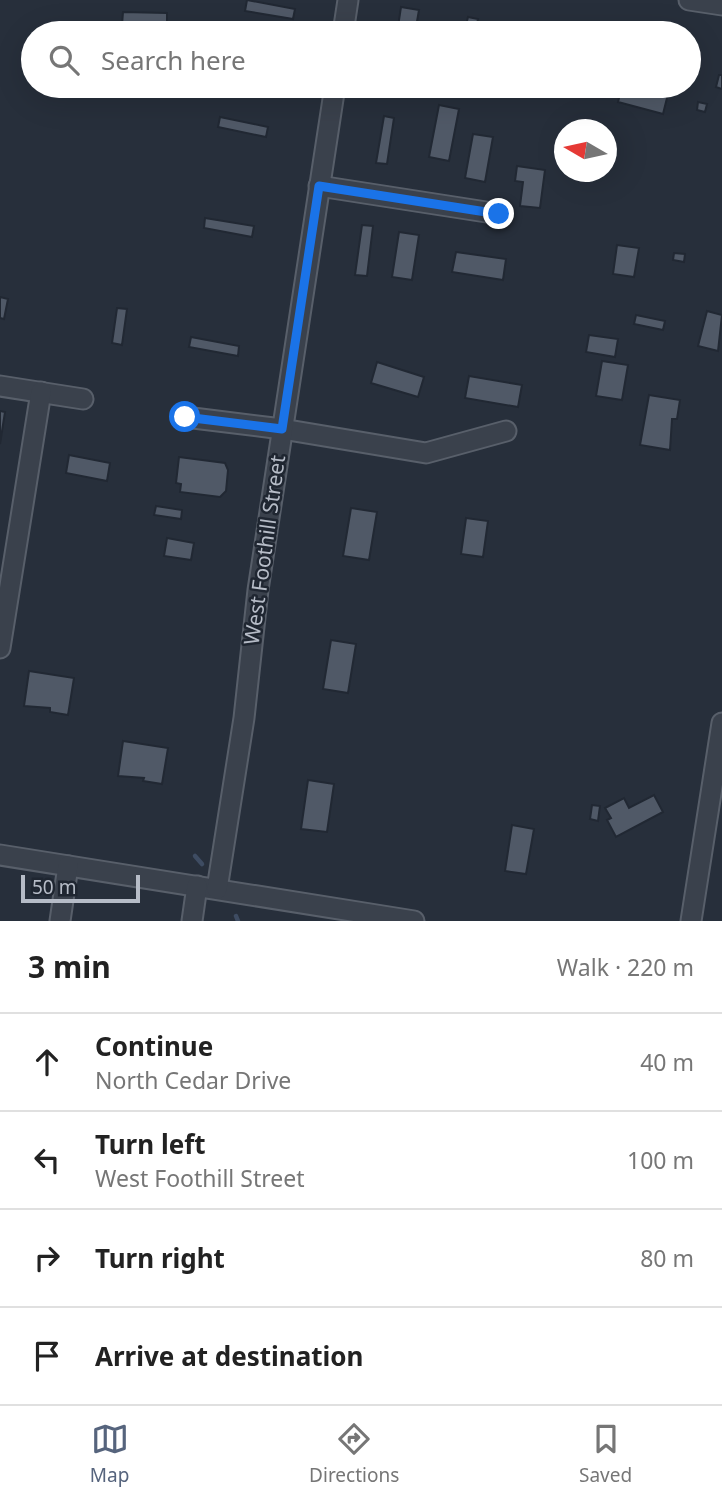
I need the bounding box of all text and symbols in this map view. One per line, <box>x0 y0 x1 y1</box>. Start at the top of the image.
search box <box>21 21 701 98</box>
icon: search <box>45 41 83 79</box>
text: Search here <box>101 42 246 78</box>
north arrow <box>554 119 617 182</box>
route end <box>483 198 514 229</box>
route start <box>169 401 200 432</box>
street label: West Foothill Street <box>237 453 291 647</box>
scale bar <box>21 872 140 904</box>
text: 50 m <box>32 874 76 900</box>
text: 3 min <box>28 946 111 987</box>
text: Walk · 220 m <box>557 951 694 983</box>
text: Continue <box>95 1028 213 1064</box>
icon: ahead <box>28 1043 66 1081</box>
text: 40 m <box>640 1046 694 1078</box>
text: North Cedar Drive <box>95 1064 291 1096</box>
text: Turn left <box>95 1126 206 1162</box>
icon: left <box>28 1141 66 1179</box>
text: 100 m <box>627 1144 694 1176</box>
text: West Foothill Street <box>95 1162 304 1194</box>
icon: right <box>28 1239 66 1277</box>
text: Turn right <box>95 1240 225 1276</box>
text: 80 m <box>640 1242 694 1274</box>
icon: arrive <box>28 1337 66 1375</box>
text: Arrive at destination <box>95 1338 364 1374</box>
tab: Map <box>90 1420 129 1488</box>
tab: Directions <box>309 1420 399 1488</box>
tab: Saved <box>579 1420 632 1488</box>

